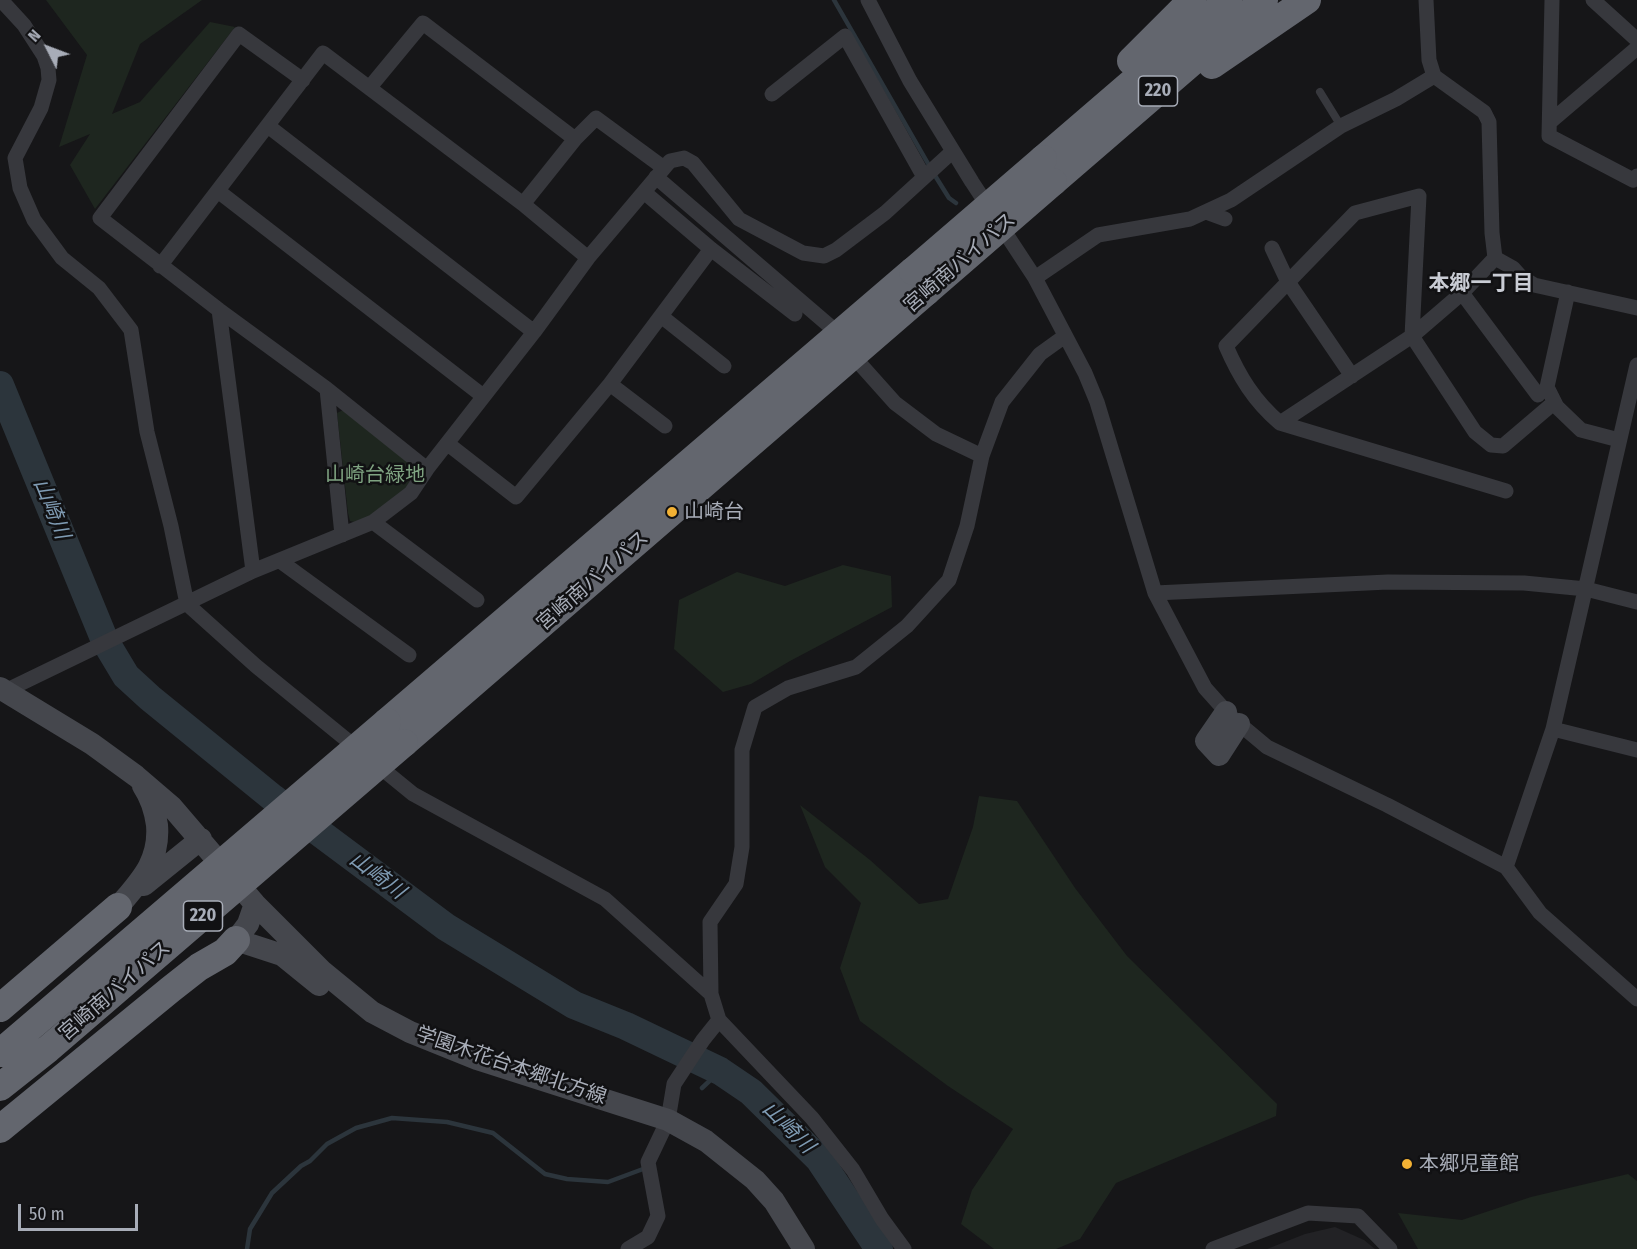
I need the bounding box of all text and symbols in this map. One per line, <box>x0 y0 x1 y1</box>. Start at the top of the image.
north arrow <box>18 18 78 78</box>
text: N <box>24 26 45 46</box>
road number: 220 <box>1138 76 1178 106</box>
street label: 宮崎南バイパス <box>899 208 1021 318</box>
district label: 本郷一丁目 <box>1429 271 1533 297</box>
park label: 山崎台緑地 <box>325 463 425 487</box>
water label: 山崎川 <box>28 475 74 543</box>
place label: 山崎台 <box>684 500 744 524</box>
marker: 山崎台 <box>665 505 679 519</box>
street label: 宮崎南バイパス <box>532 526 654 636</box>
water label: 山崎川 <box>344 847 410 905</box>
road number: 220 <box>184 901 222 931</box>
street label: 宮崎南バイパス <box>54 936 176 1046</box>
street label: 学園木花台本郷北方線 <box>413 1022 609 1110</box>
water label: 山崎川 <box>757 1097 819 1159</box>
place label: 本郷児童館 <box>1419 1152 1519 1176</box>
marker: 本郷児童館 <box>1400 1157 1414 1171</box>
scale bar <box>21 1192 141 1230</box>
text: 50 m <box>29 1203 65 1225</box>

